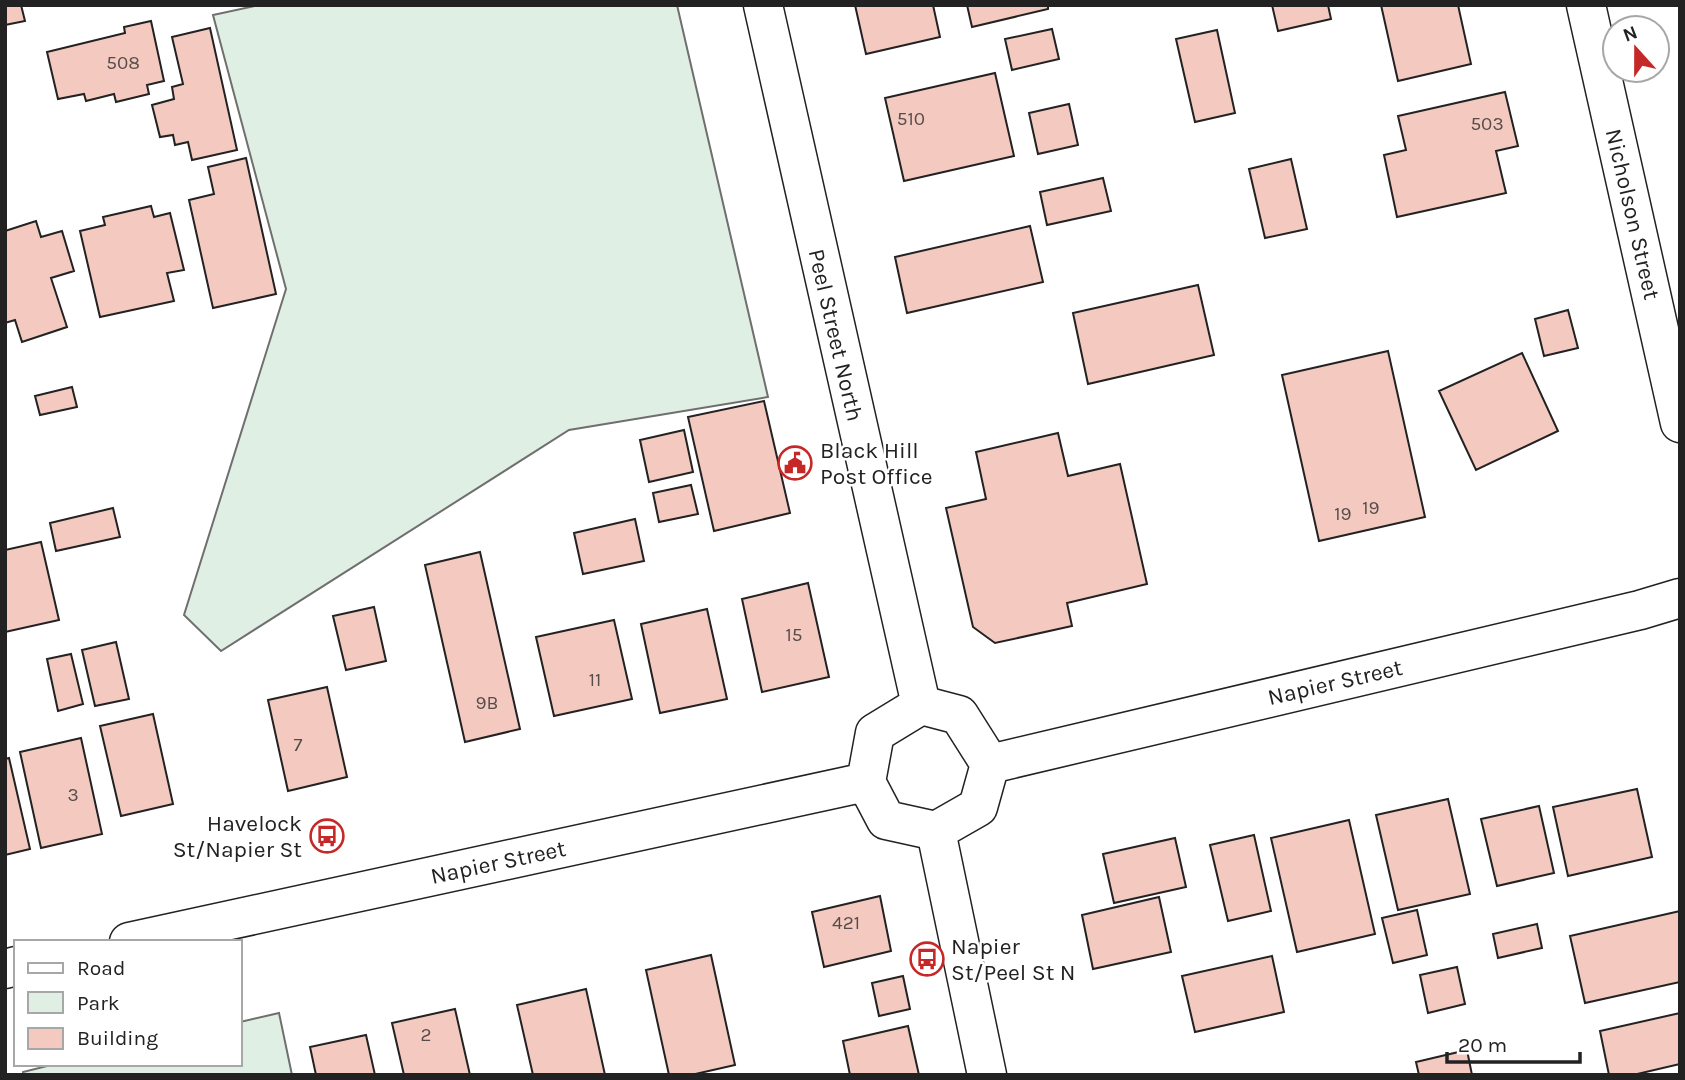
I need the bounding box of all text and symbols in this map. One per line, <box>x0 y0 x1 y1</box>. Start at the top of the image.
north arrow <box>1601 14 1671 84</box>
text: N <box>1620 21 1641 47</box>
house number: 508 <box>106 52 140 74</box>
house number: 510 <box>897 108 925 130</box>
house number: 503 <box>1470 113 1504 135</box>
street label: Nicholson Street <box>1600 126 1665 302</box>
street label: Peel Street North <box>803 246 868 424</box>
place label: Black Hill Post Office <box>820 437 933 490</box>
public building icon: Black Hill Post Office <box>776 444 814 482</box>
house number: 19 <box>1362 497 1380 519</box>
house number: 19 <box>1334 503 1352 525</box>
house number: 15 <box>785 624 803 646</box>
street label: Napier Street <box>1265 654 1405 711</box>
house number: 11 <box>589 669 601 691</box>
house number: 9B <box>476 692 498 714</box>
house number: 7 <box>294 734 303 756</box>
house number: 3 <box>67 784 79 806</box>
place label: Havelock St/Napier St <box>173 810 302 863</box>
bus stop icon: Havelock St/Napier St <box>308 817 346 855</box>
street label: Napier Street <box>428 835 568 890</box>
house number: 421 <box>832 912 860 934</box>
place label: Napier St/Peel St N <box>951 933 1075 986</box>
legend <box>14 940 242 1066</box>
bus stop icon: Napier St/Peel St N <box>908 940 946 978</box>
text: Road <box>77 956 125 980</box>
text: Park <box>77 991 120 1015</box>
scale bar <box>1447 1020 1580 1064</box>
house number: 2 <box>420 1024 432 1046</box>
text: Building <box>77 1026 158 1050</box>
text: 20 m <box>1458 1033 1507 1057</box>

